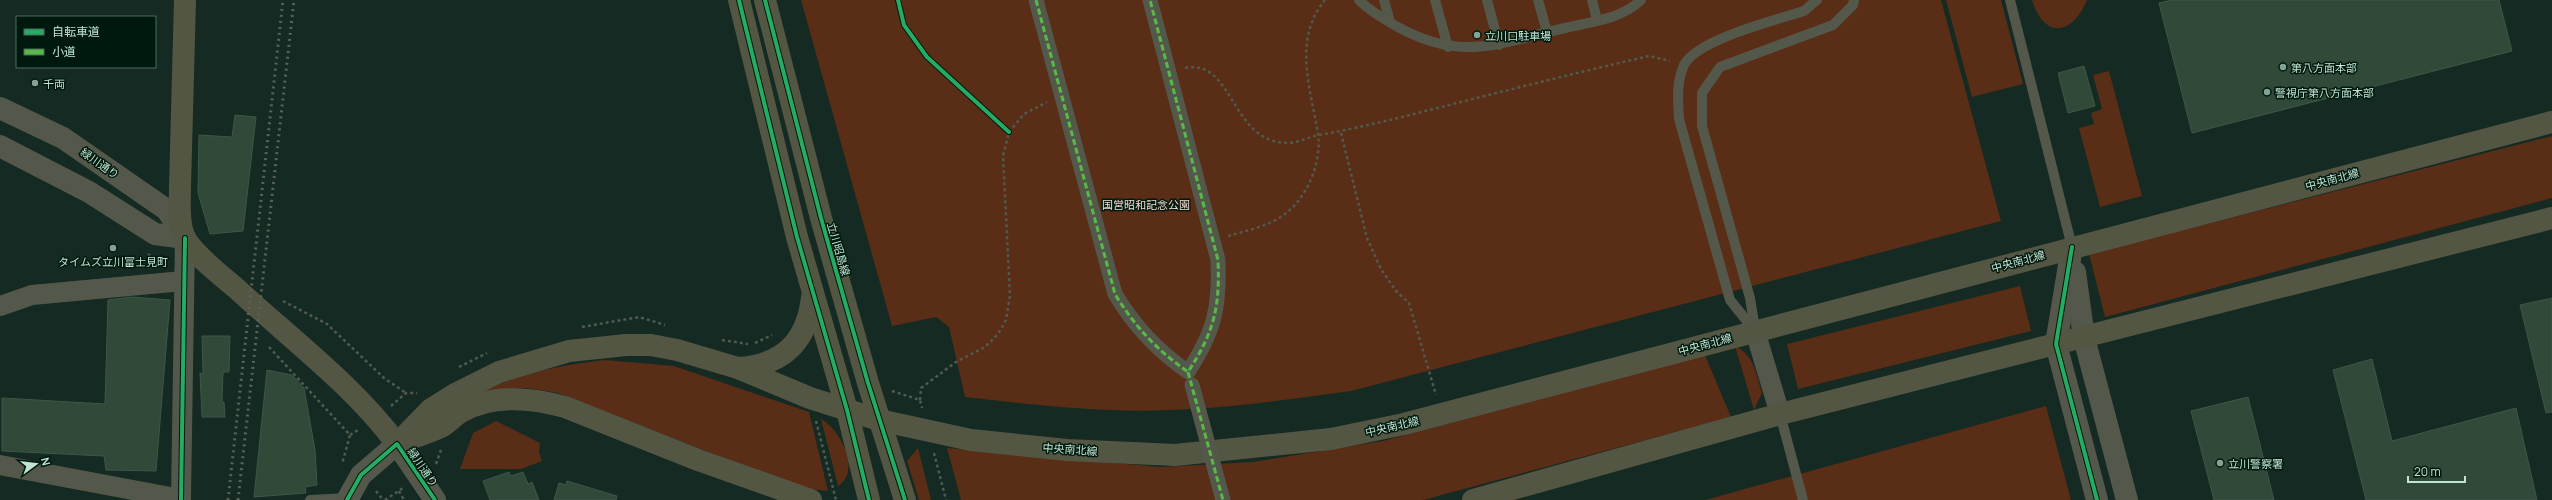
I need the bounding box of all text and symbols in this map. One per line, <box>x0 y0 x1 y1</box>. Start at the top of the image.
legend <box>16 16 156 68</box>
text: 自転車道 <box>52 23 100 40</box>
place label: 立川口駐車場 <box>1485 28 1551 43</box>
marker: 立川口駐車場 <box>1472 30 1482 40</box>
text: 小道 <box>52 43 76 60</box>
place label: 第八方面本部 <box>2291 60 2357 75</box>
marker: 第八方面本部 <box>2278 62 2288 72</box>
place label: 千両 <box>43 76 65 91</box>
marker: 千両 <box>30 78 40 88</box>
place label: 警視庁第八方面本部 <box>2275 85 2374 100</box>
marker: 警視庁第八方面本部 <box>2262 87 2272 97</box>
street label: 緑川通り <box>78 144 122 182</box>
street label: 中央南北線 <box>2303 165 2361 193</box>
park label: 国営昭和記念公園 <box>1102 197 1190 212</box>
street label: 立川昭島線 <box>824 220 854 278</box>
marker: タイムズ立川富士見町 <box>108 243 118 253</box>
street label: 中央南北線 <box>1989 247 2047 275</box>
place label: タイムズ立川富士見町 <box>58 254 168 269</box>
street label: 中央南北線 <box>1676 330 1734 358</box>
street label: 中央南北線 <box>1364 413 1420 439</box>
street label: 中央南北線 <box>1042 440 1098 458</box>
north arrow <box>16 444 56 484</box>
street label: 緑川通り <box>404 445 442 489</box>
text: N <box>38 456 54 467</box>
place label: 立川警察署 <box>2228 456 2283 471</box>
marker: 立川警察署 <box>2215 458 2225 468</box>
scale bar <box>2408 458 2465 484</box>
text: 20 m <box>2414 463 2441 480</box>

